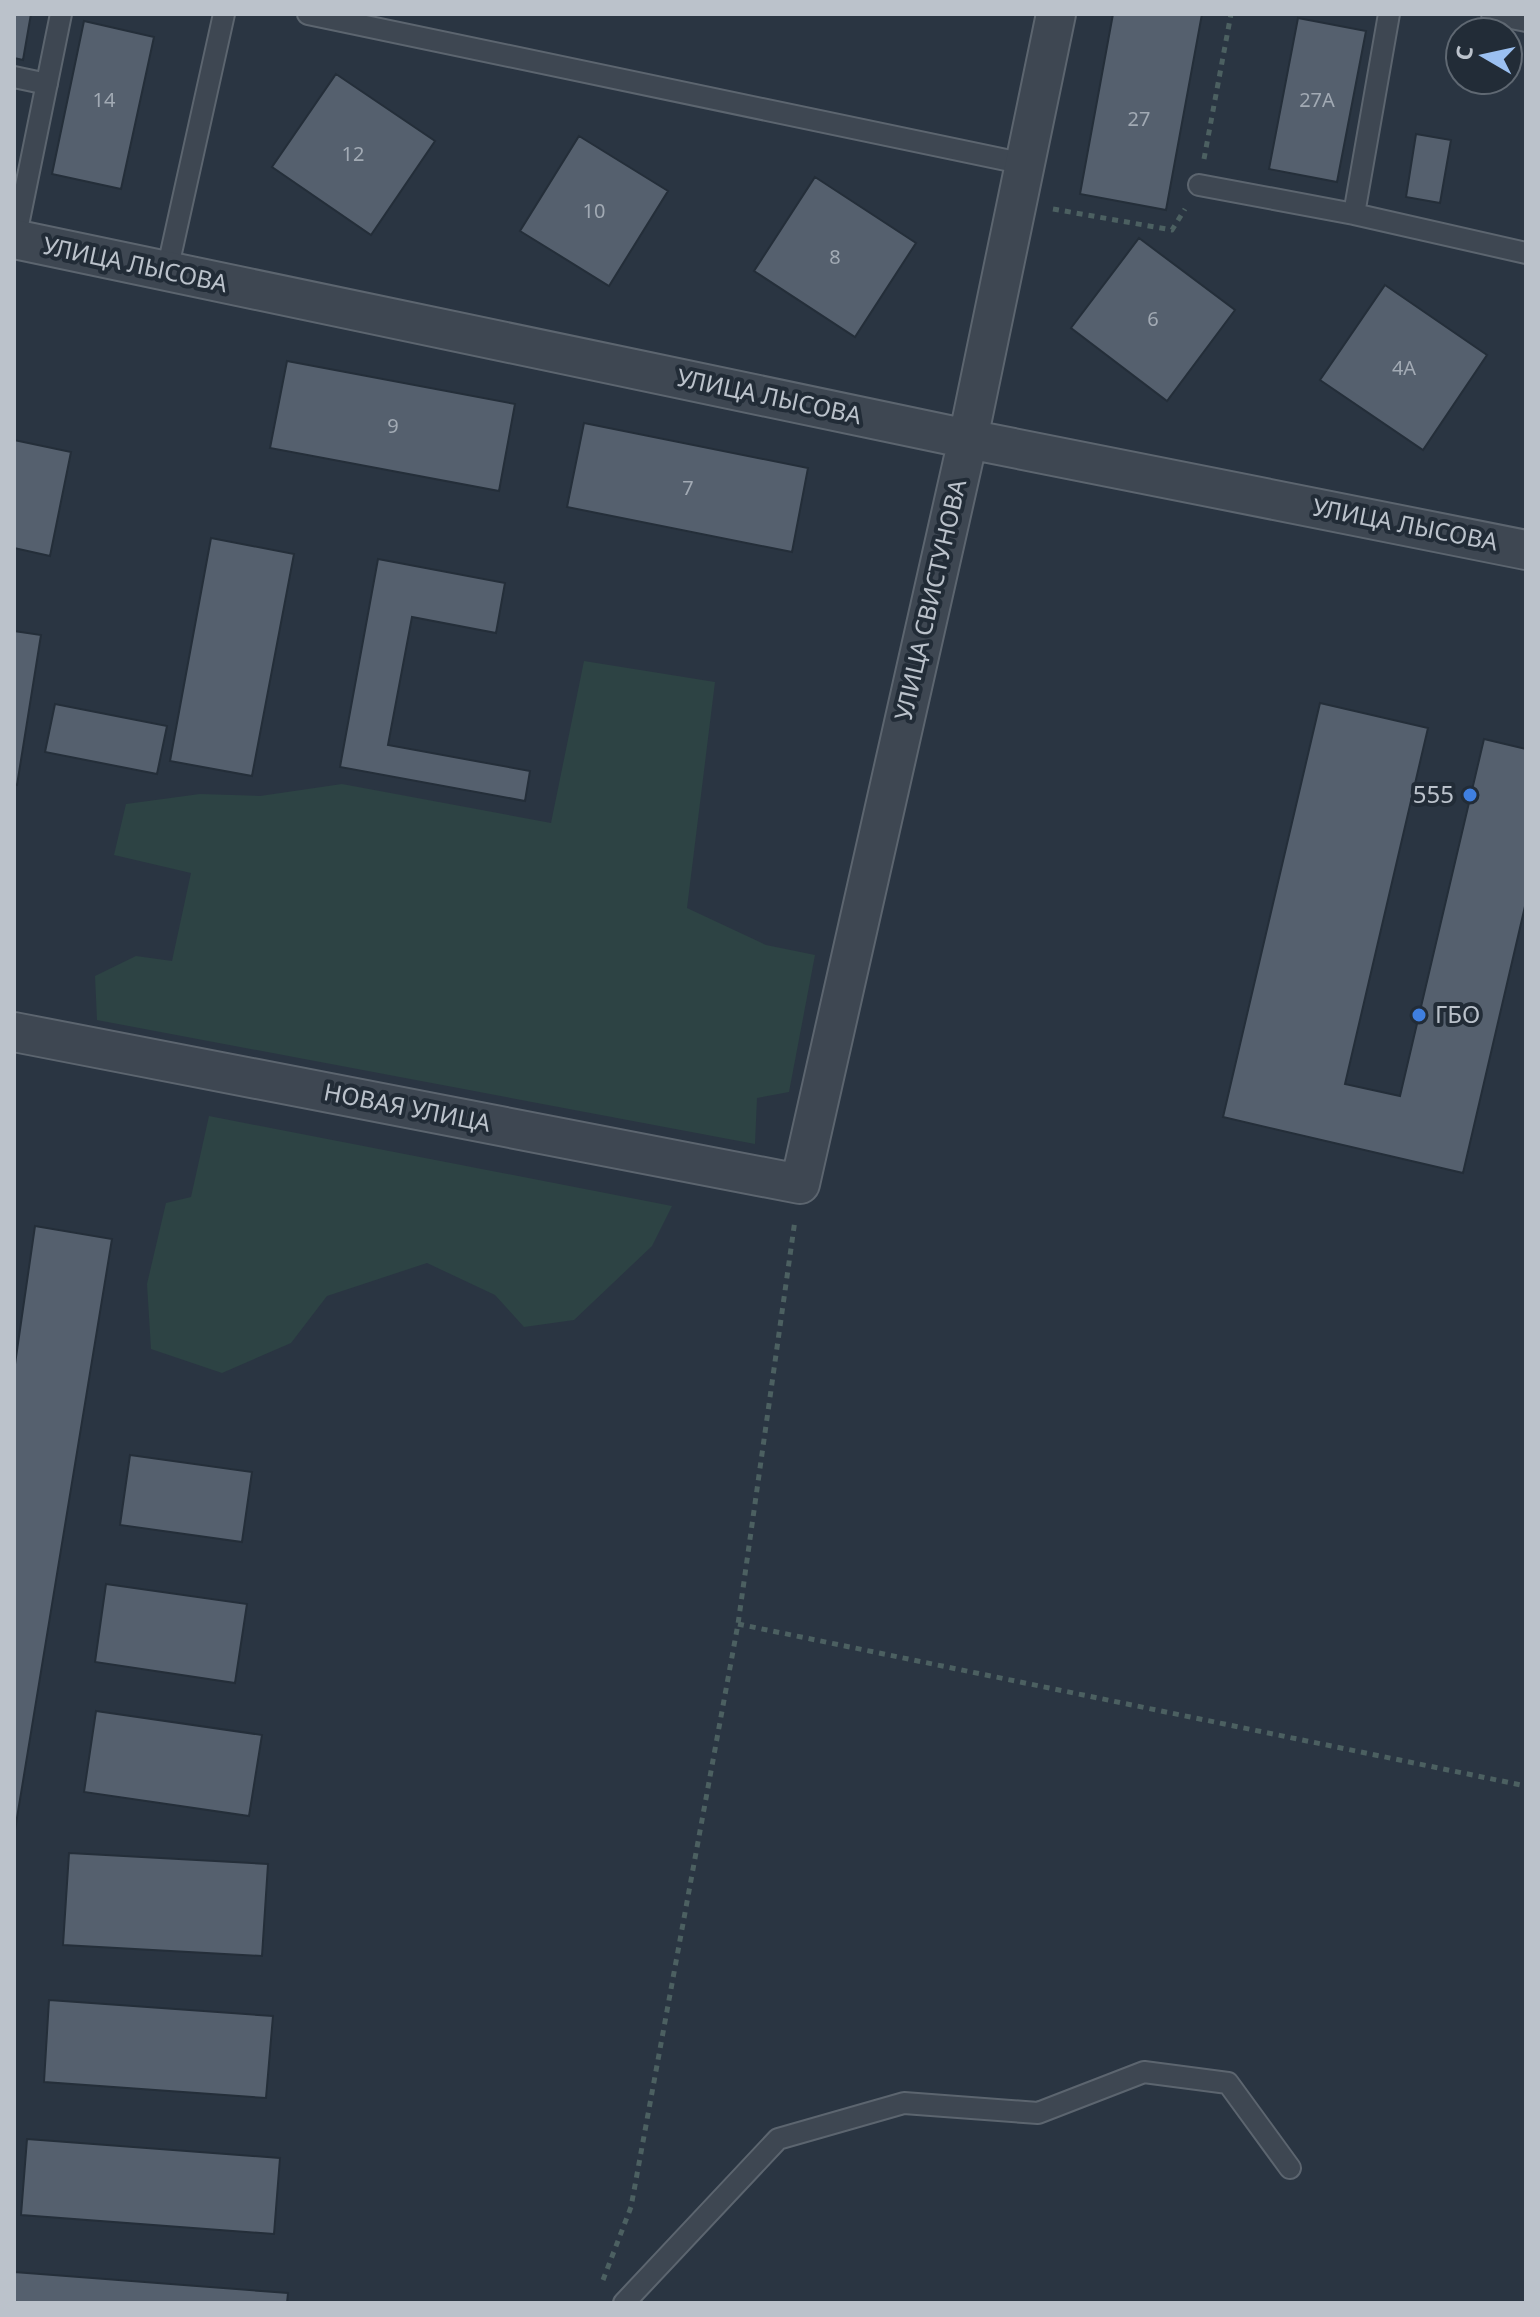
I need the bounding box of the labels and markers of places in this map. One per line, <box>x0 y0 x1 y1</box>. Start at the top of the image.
place label: 555 <box>1413 777 1454 810</box>
marker: 555 <box>1461 786 1479 804</box>
place label: ГБО <box>1435 997 1480 1030</box>
marker: ГБО <box>1410 1006 1428 1024</box>

